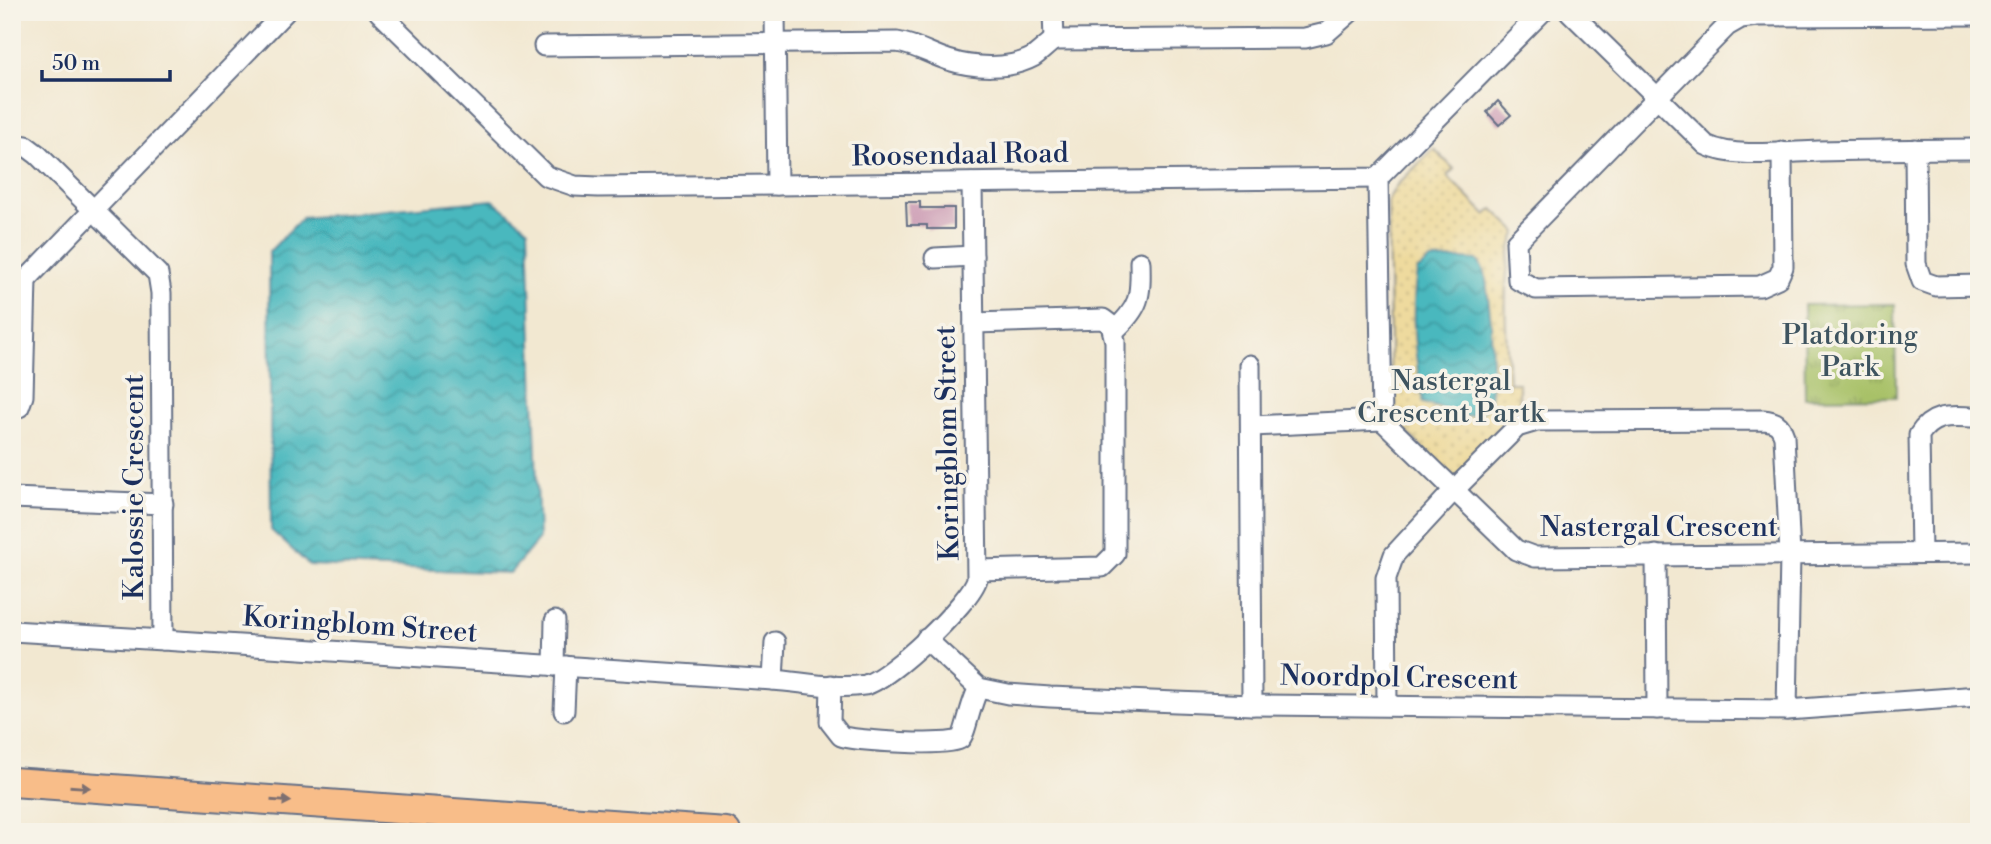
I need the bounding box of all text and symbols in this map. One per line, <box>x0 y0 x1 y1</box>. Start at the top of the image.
scale bar <box>42 38 170 82</box>
text: 50 m <box>52 51 100 77</box>
street label: Roosendaal Road <box>851 136 1069 174</box>
park label: Platdoring Park <box>1782 318 1919 385</box>
street label: Koringblom Street <box>928 325 968 561</box>
park label: Nastergal Crescent Partk <box>1357 364 1546 431</box>
street label: Kalossie Crescent <box>117 374 152 600</box>
street label: Nastergal Crescent <box>1540 510 1778 545</box>
street label: Koringblom Street <box>241 599 479 651</box>
street label: Noordpol Crescent <box>1280 658 1518 698</box>
one-way arrow <box>70 781 92 792</box>
one-way arrow <box>271 795 293 806</box>

